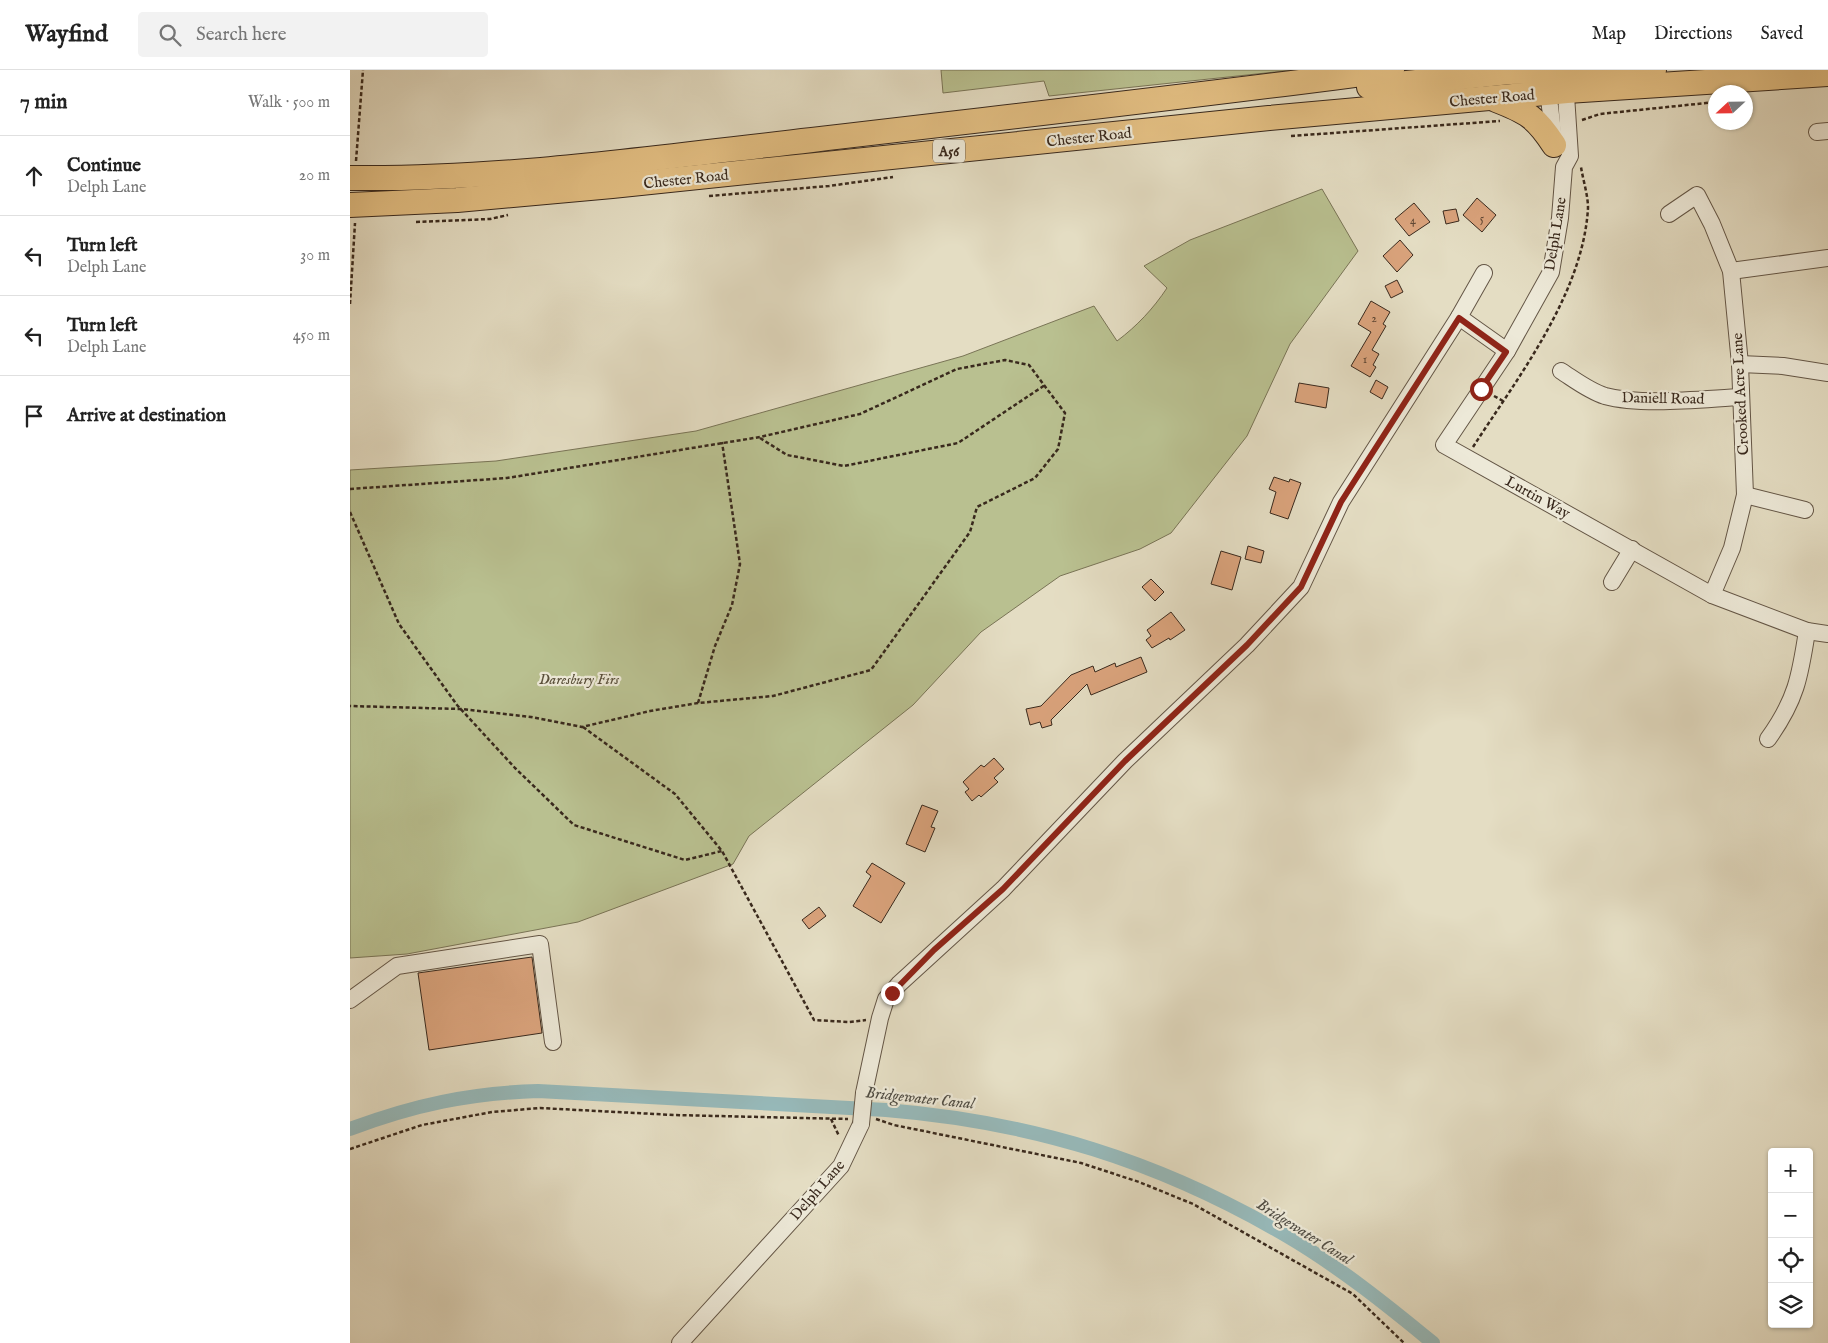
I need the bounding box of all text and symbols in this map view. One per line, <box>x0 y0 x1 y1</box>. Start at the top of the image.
search box <box>138 12 488 57</box>
text: Wayfind <box>25 19 108 50</box>
icon: search <box>156 21 184 49</box>
text: Search here <box>196 23 286 47</box>
text: Map <box>1592 23 1626 46</box>
text: Directions <box>1654 23 1732 46</box>
text: Saved <box>1760 23 1803 46</box>
street label: Chester Road <box>1449 85 1536 112</box>
north arrow <box>1708 85 1753 130</box>
text: 7 min <box>20 89 67 116</box>
text: Walk · 500 m <box>248 93 330 113</box>
street label: Chester Road <box>1046 123 1134 151</box>
road number: A56 <box>933 140 965 162</box>
text: Continue <box>67 154 141 178</box>
icon: ahead <box>20 162 48 190</box>
street label: Chester Road <box>643 165 731 193</box>
text: 20 m <box>299 166 330 186</box>
text: Delph Lane <box>67 178 146 198</box>
street label: Delph Lane <box>1540 196 1571 272</box>
house number: 5 <box>1480 211 1485 226</box>
house number: 4 <box>1410 213 1416 228</box>
text: Turn left <box>67 234 138 258</box>
icon: left <box>20 242 48 270</box>
text: 30 m <box>300 246 330 266</box>
text: Delph Lane <box>67 258 146 278</box>
house number: 2 <box>1371 311 1377 326</box>
text: Turn left <box>67 314 138 338</box>
icon: left <box>20 322 48 350</box>
text: 450 m <box>293 326 330 346</box>
street label: Crooked Acre Lane <box>1728 332 1753 456</box>
text: Delph Lane <box>67 338 146 358</box>
house number: 1 <box>1363 352 1367 367</box>
route start <box>1470 378 1493 401</box>
street label: Daniell Road <box>1621 388 1706 409</box>
icon: arrive <box>20 402 48 430</box>
text: Arrive at destination <box>67 404 226 428</box>
street label: Lurtin Way <box>1502 472 1574 523</box>
park label: Daresbury Firs <box>539 670 620 689</box>
route end <box>881 982 904 1005</box>
water label: Bridgewater Canal <box>864 1083 977 1115</box>
map controls <box>1768 1148 1813 1328</box>
button: + <box>1768 1148 1813 1193</box>
street label: Delph Lane <box>786 1156 849 1225</box>
button: − <box>1768 1193 1813 1238</box>
water label: Bridgewater Canal <box>1252 1195 1357 1271</box>
button: locate <box>1768 1238 1813 1283</box>
button: layers <box>1768 1283 1813 1328</box>

